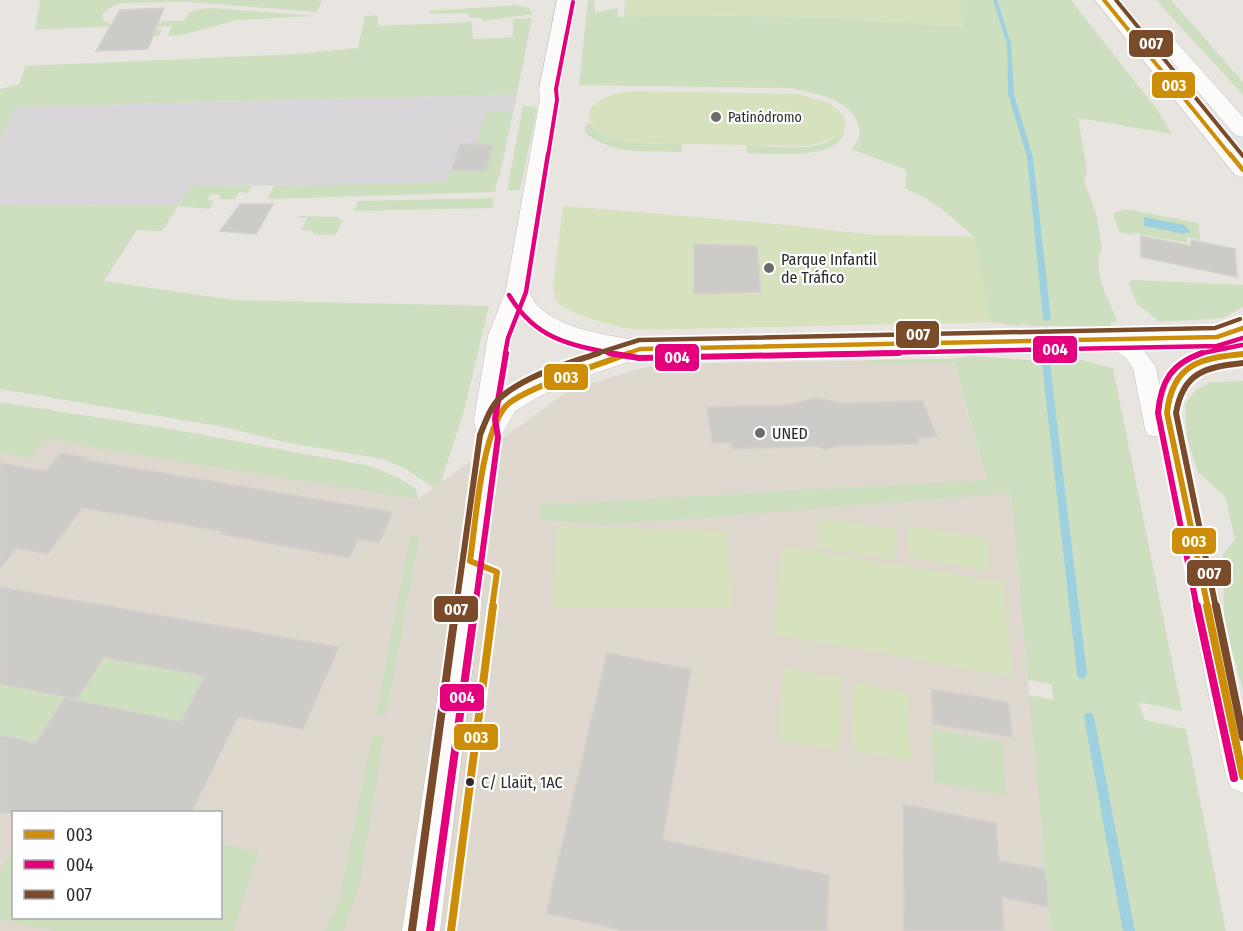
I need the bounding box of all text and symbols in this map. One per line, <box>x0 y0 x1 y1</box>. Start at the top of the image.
line badge: 007 <box>1128 29 1174 58</box>
text: 007 <box>1139 34 1163 53</box>
line badge: 003 <box>1151 71 1196 99</box>
text: 003 <box>1162 76 1187 95</box>
place label: Patinódromo <box>728 109 802 126</box>
marker: Patinódromo <box>709 110 723 124</box>
place label: Parque Infantil de Tráfico <box>781 250 877 287</box>
marker: Parque Infantil de Tráfico <box>762 261 776 275</box>
line badge: 007 <box>895 320 940 349</box>
text: 007 <box>906 325 930 344</box>
line badge: 004 <box>1032 335 1078 364</box>
text: 004 <box>1042 340 1068 359</box>
line badge: 004 <box>654 343 700 372</box>
text: 004 <box>664 348 690 367</box>
line badge: 003 <box>543 363 589 391</box>
text: 003 <box>554 368 579 387</box>
place label: UNED <box>772 424 808 443</box>
marker: UNED <box>753 426 767 440</box>
line badge: 003 <box>1171 527 1217 555</box>
text: 003 <box>1182 532 1207 551</box>
line badge: 007 <box>1186 559 1232 587</box>
text: 007 <box>1197 564 1221 583</box>
line badge: 007 <box>433 595 479 623</box>
text: 007 <box>444 600 468 619</box>
line badge: 004 <box>439 683 485 712</box>
text: 004 <box>449 688 475 707</box>
line badge: 003 <box>453 723 499 751</box>
text: 003 <box>464 728 489 747</box>
place label: C/ Llaüt, 1AC <box>481 773 563 792</box>
marker: C/ Llaüt, 1AC <box>464 776 476 788</box>
legend <box>12 811 222 919</box>
text: 003 <box>66 824 93 846</box>
text: 004 <box>66 854 94 876</box>
text: 007 <box>66 884 92 906</box>

